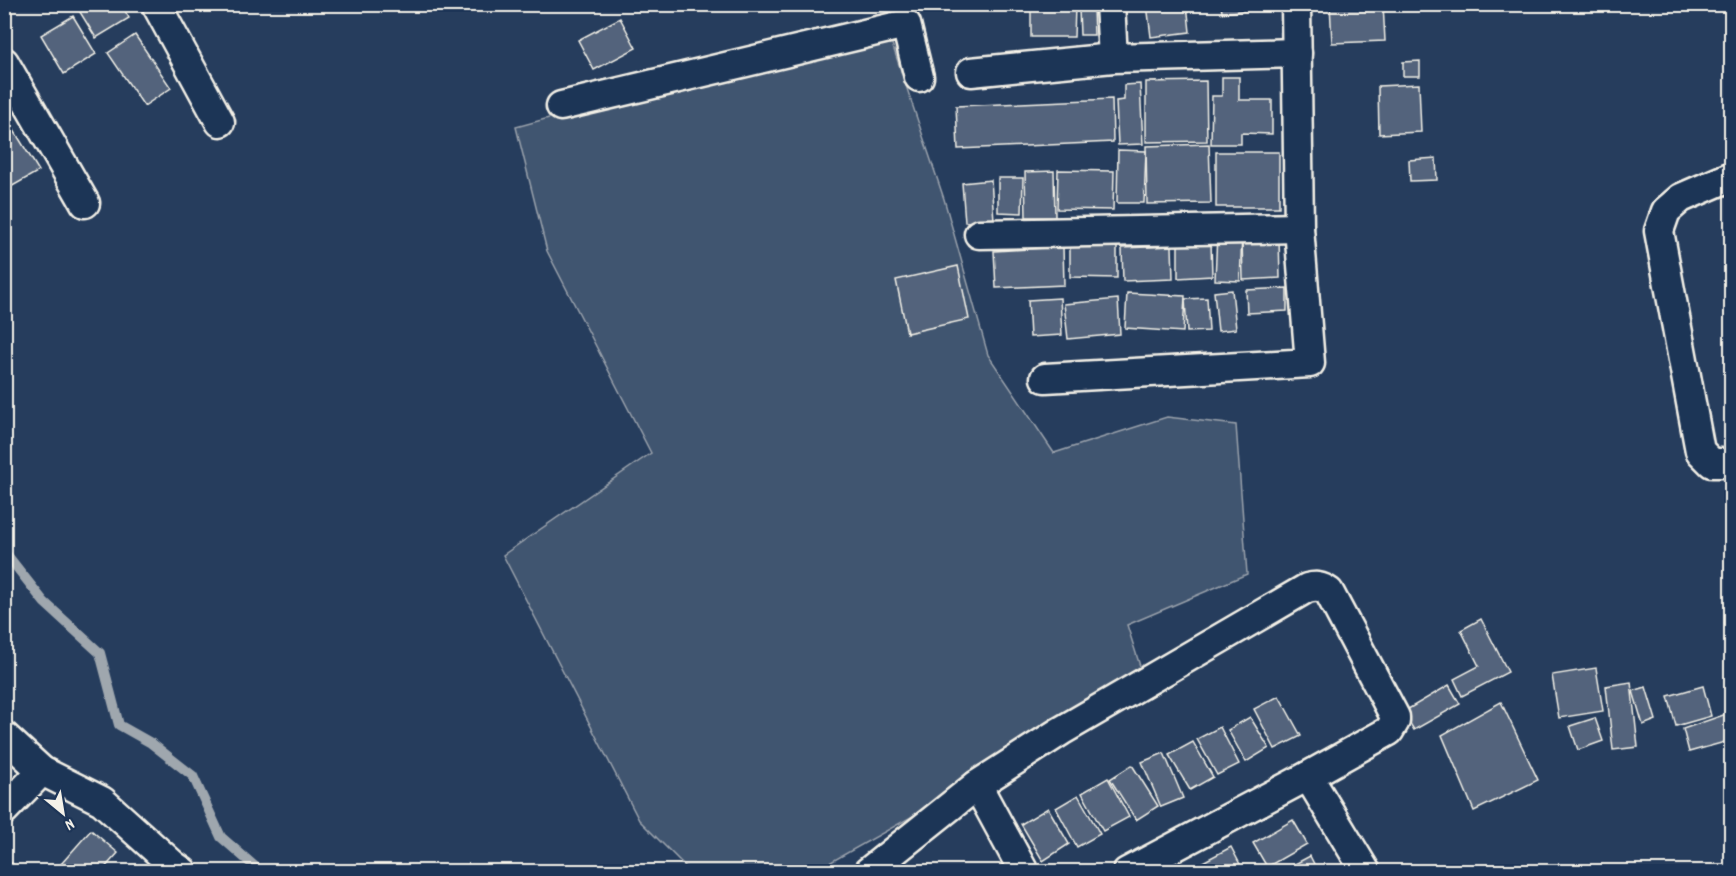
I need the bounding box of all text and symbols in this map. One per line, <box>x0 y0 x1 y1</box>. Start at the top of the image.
north arrow <box>33 783 93 843</box>
text: N <box>60 812 78 836</box>

